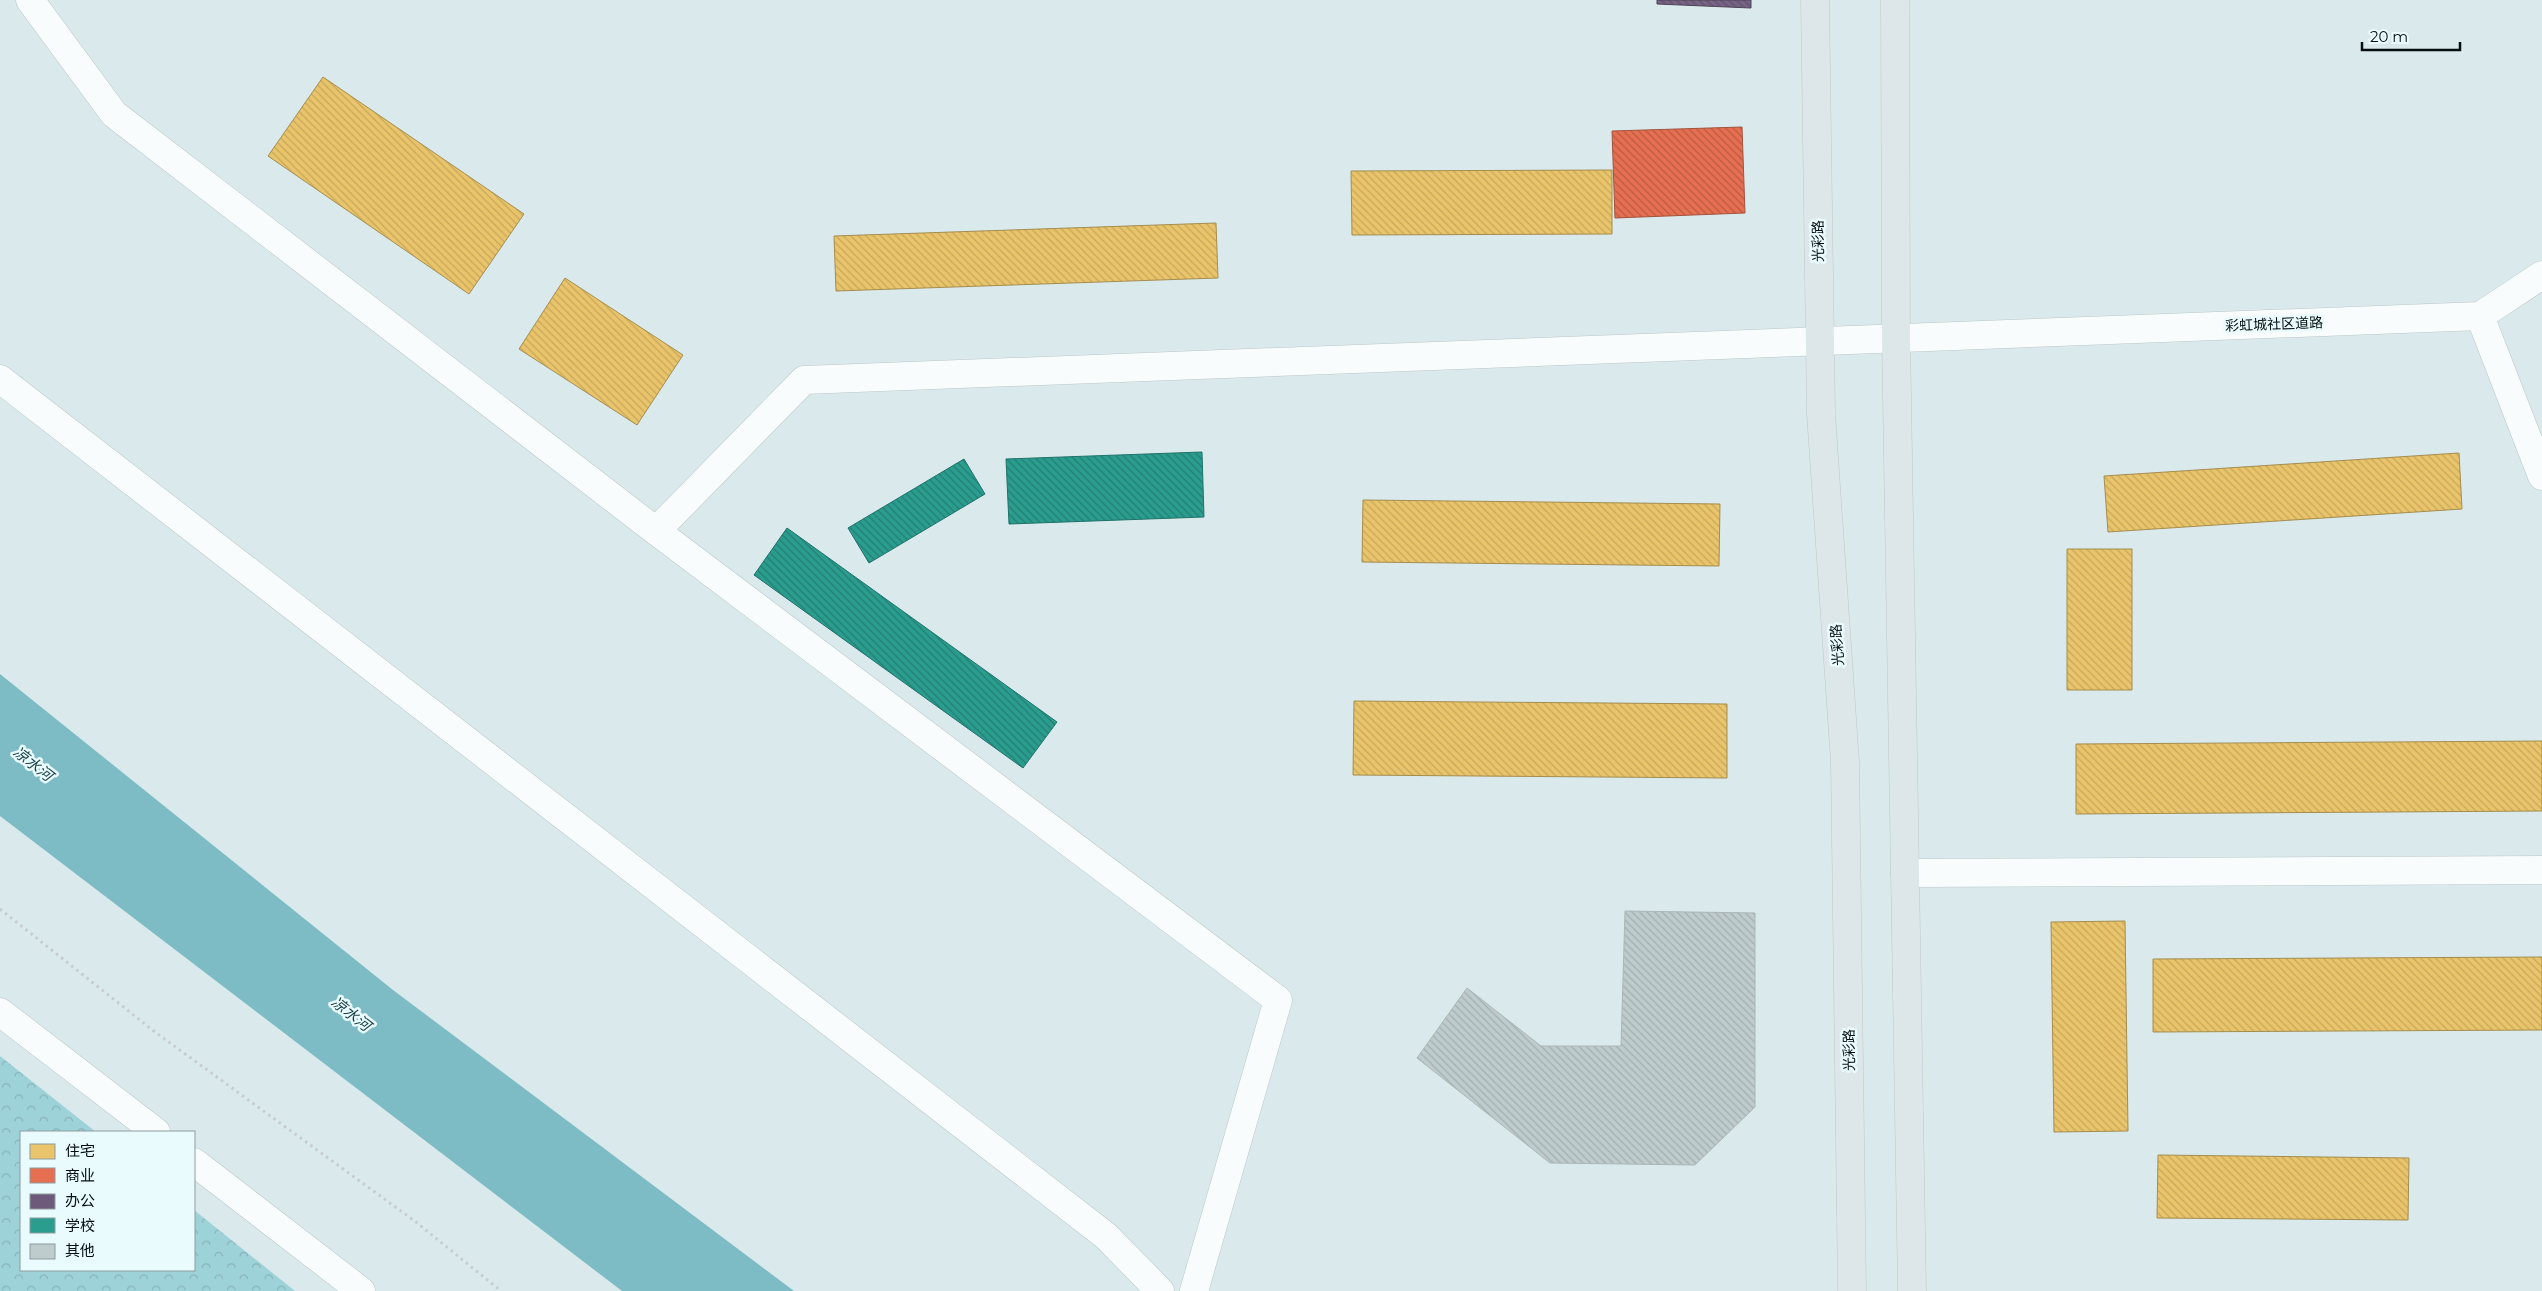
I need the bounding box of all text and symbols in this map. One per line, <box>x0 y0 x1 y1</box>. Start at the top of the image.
scale bar <box>2362 20 2460 52</box>
text: 20 m <box>2370 27 2408 46</box>
street label: 光彩路 <box>1809 220 1827 262</box>
street label: 彩虹城社区道路 <box>2225 313 2323 335</box>
street label: 光彩路 <box>1827 623 1847 667</box>
water label: 凉水河 <box>10 742 59 787</box>
water label: 凉水河 <box>328 992 377 1037</box>
street label: 光彩路 <box>1840 1029 1858 1071</box>
legend <box>20 1131 195 1271</box>
text: 住宅 <box>65 1141 95 1160</box>
text: 商业 <box>65 1166 95 1185</box>
text: 办公 <box>65 1191 95 1210</box>
text: 学校 <box>65 1216 95 1235</box>
text: 其他 <box>65 1241 95 1260</box>

